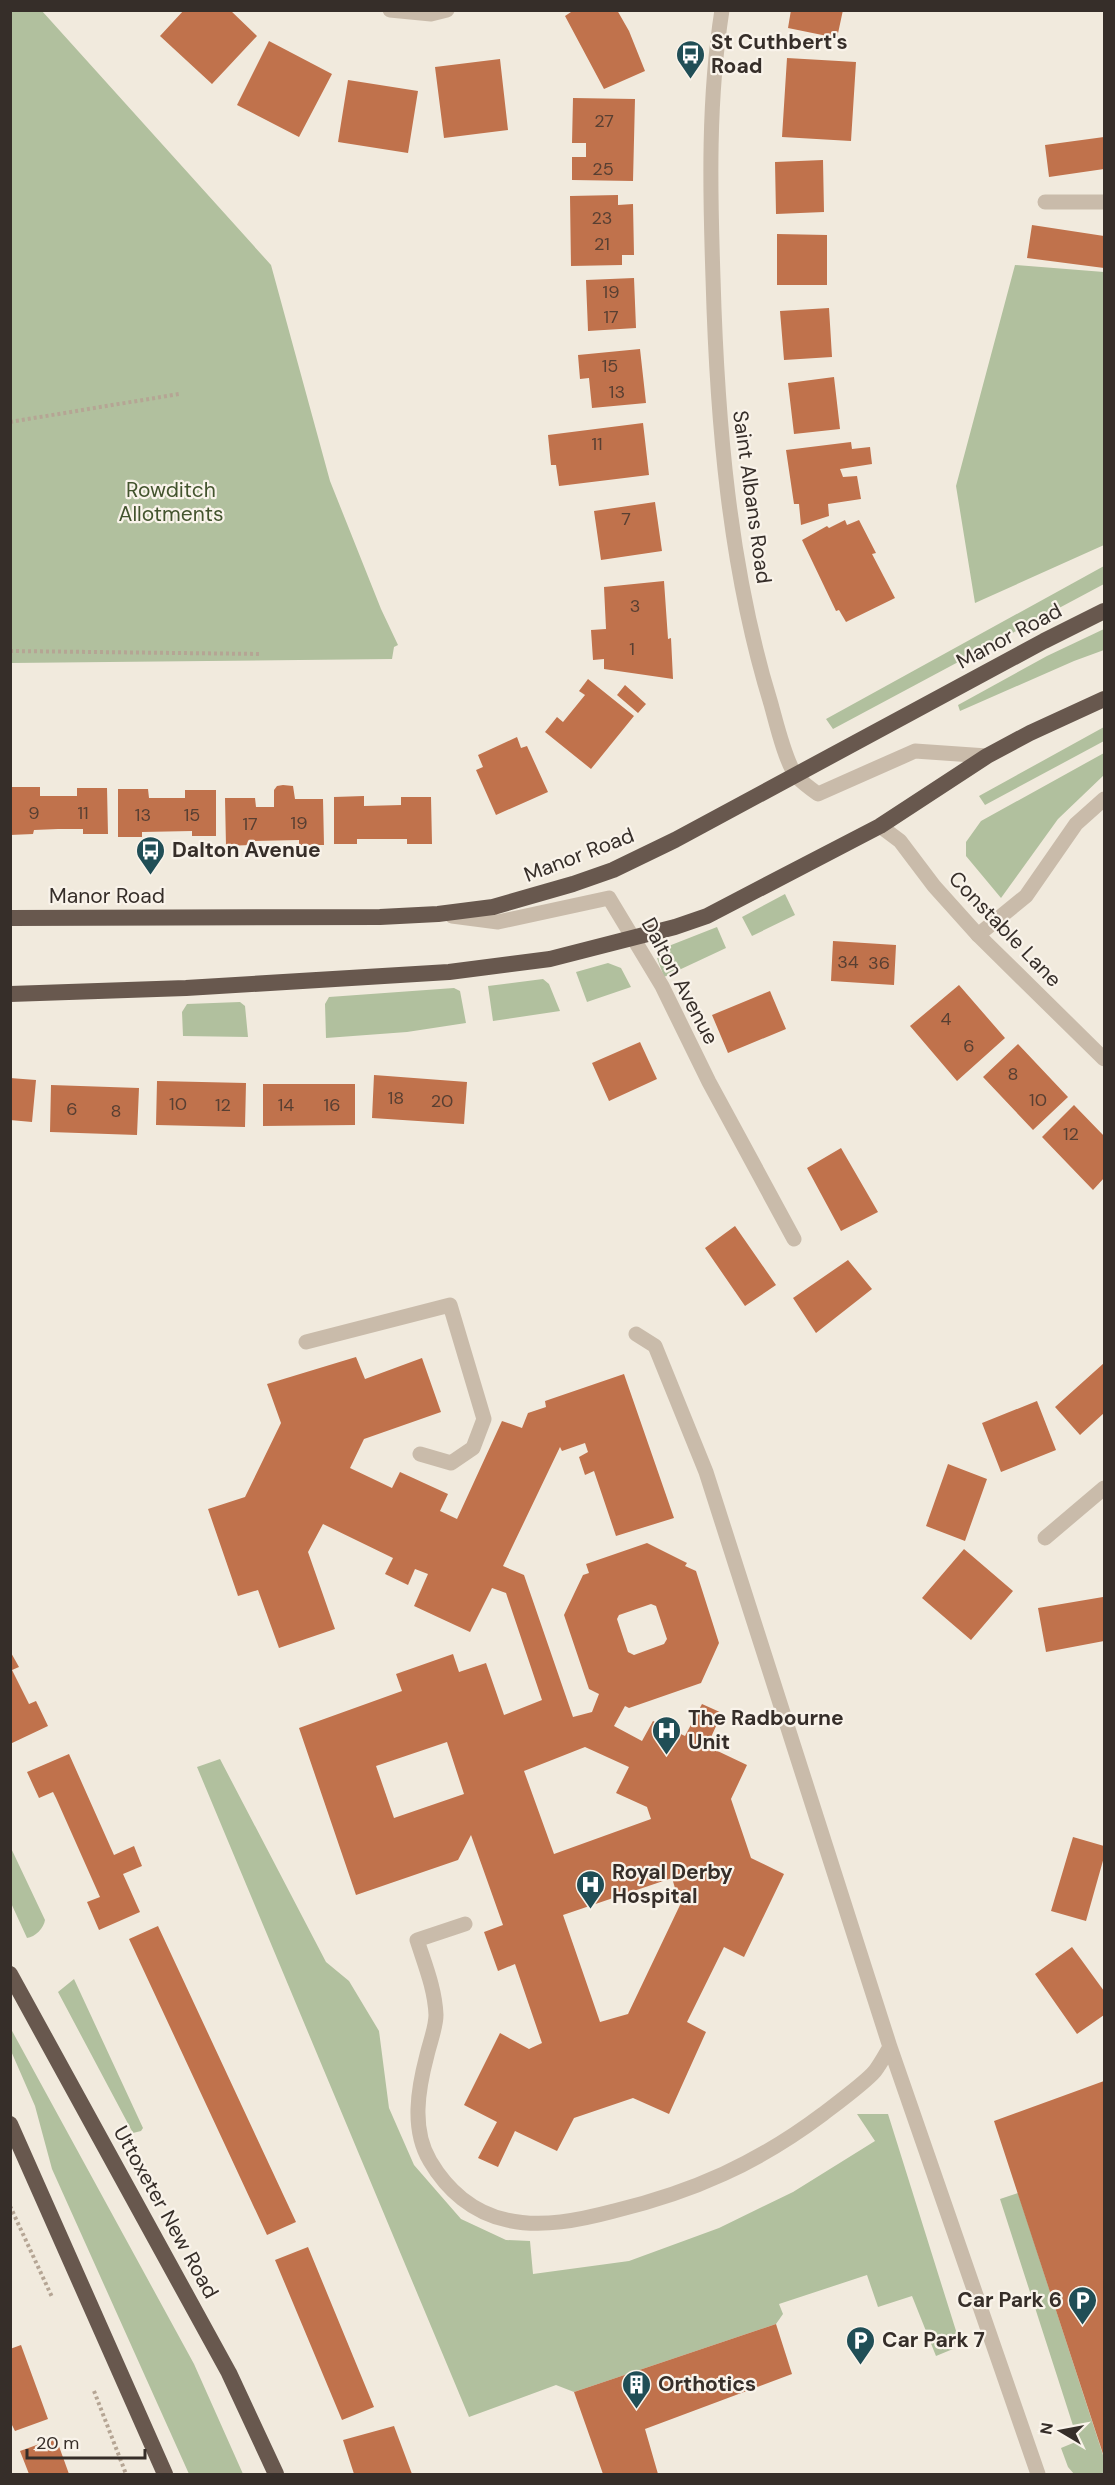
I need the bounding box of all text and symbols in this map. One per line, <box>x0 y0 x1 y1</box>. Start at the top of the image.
place label: St Cuthbert's Road <box>711 28 848 80</box>
bus stop icon: St Cuthbert's Road <box>674 38 706 80</box>
house number: 27 <box>594 109 614 133</box>
house number: 25 <box>592 157 614 181</box>
house number: 23 <box>591 206 613 230</box>
house number: 21 <box>594 232 610 256</box>
house number: 19 <box>603 280 619 304</box>
house number: 17 <box>603 305 619 329</box>
house number: 15 <box>602 354 618 378</box>
house number: 13 <box>609 380 625 404</box>
street label: Saint Albans Road <box>726 409 778 585</box>
house number: 11 <box>591 432 603 456</box>
park label: Rowditch Allotments <box>118 476 224 528</box>
house number: 7 <box>621 507 631 531</box>
house number: 3 <box>630 594 640 618</box>
street label: Manor Road <box>951 596 1067 676</box>
house number: 1 <box>629 637 635 661</box>
house number: 9 <box>28 801 40 825</box>
house number: 11 <box>77 801 89 825</box>
house number: 13 <box>135 803 151 827</box>
house number: 15 <box>184 803 200 827</box>
house number: 19 <box>291 811 307 835</box>
house number: 17 <box>242 812 258 836</box>
street label: Manor Road <box>520 821 638 889</box>
bus stop icon: Dalton Avenue <box>135 834 167 876</box>
place label: Dalton Avenue <box>172 836 321 864</box>
street label: Constable Lane <box>942 865 1068 993</box>
street label: Manor Road <box>49 882 165 910</box>
street label: Dalton Avenue <box>635 913 725 1049</box>
house number: 34 <box>837 950 859 974</box>
house number: 36 <box>868 951 890 975</box>
house number: 4 <box>941 1007 952 1031</box>
house number: 6 <box>963 1034 975 1058</box>
house number: 8 <box>1008 1062 1018 1086</box>
house number: 18 <box>388 1086 404 1110</box>
house number: 10 <box>1029 1088 1047 1112</box>
house number: 20 <box>431 1089 453 1113</box>
house number: 10 <box>169 1092 187 1116</box>
house number: 12 <box>215 1093 231 1117</box>
house number: 14 <box>278 1093 294 1117</box>
house number: 16 <box>324 1093 340 1117</box>
house number: 6 <box>66 1097 78 1121</box>
house number: 8 <box>111 1099 121 1123</box>
house number: 12 <box>1063 1122 1079 1146</box>
place label: The Radbourne Unit <box>688 1704 844 1756</box>
hospital icon: The Radbourne Unit <box>651 1714 683 1756</box>
place label: Royal Derby Hospital <box>612 1858 733 1910</box>
hospital icon: Royal Derby Hospital <box>575 1868 607 1910</box>
street label: Uttoxeter New Road <box>107 2121 225 2303</box>
parking icon: Car Park 6 <box>1067 2284 1099 2326</box>
place label: Car Park 6 <box>957 2286 1062 2314</box>
parking icon: Car Park 7 <box>845 2324 877 2366</box>
place label: Car Park 7 <box>882 2326 985 2354</box>
building icon: Orthotics <box>621 2368 653 2410</box>
place label: Orthotics <box>658 2370 756 2398</box>
north arrow <box>1031 2401 1091 2461</box>
text: N <box>1035 2421 1058 2436</box>
scale bar <box>27 2422 146 2460</box>
text: 20 m <box>36 2431 79 2455</box>

